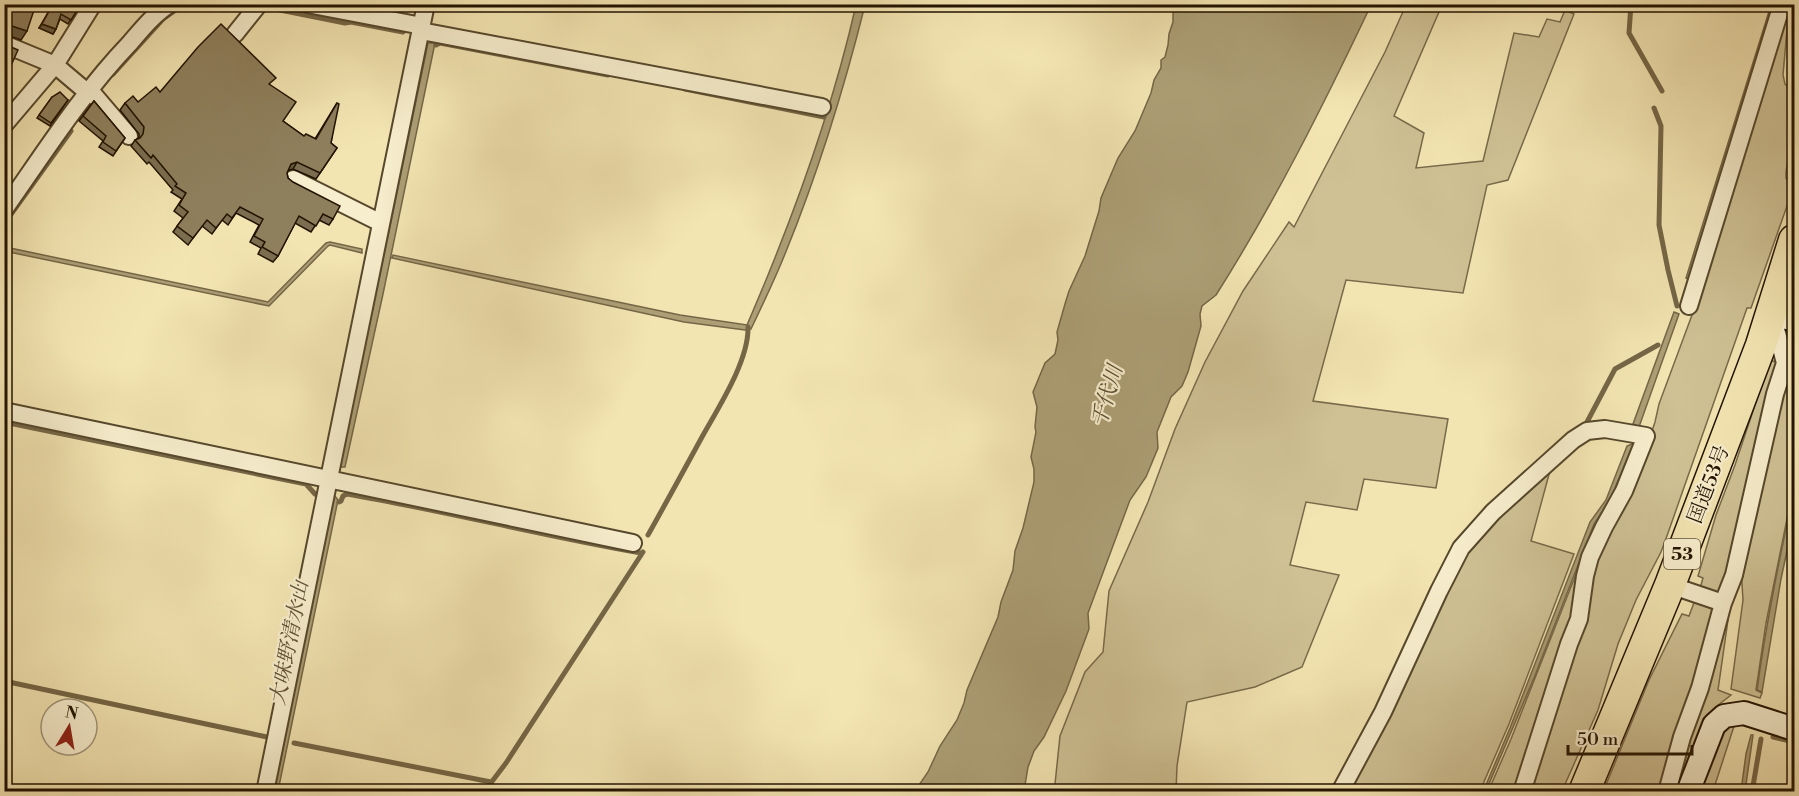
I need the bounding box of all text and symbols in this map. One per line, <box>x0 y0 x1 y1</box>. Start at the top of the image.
water label: 千代川 <box>1087 360 1130 430</box>
street label: 国道53号 <box>1683 442 1736 527</box>
road number: 53 <box>1664 539 1700 569</box>
water label: 大味野清水山 <box>265 577 315 708</box>
north arrow <box>39 697 99 757</box>
text: N <box>64 702 80 724</box>
scale bar <box>1568 718 1692 756</box>
text: 50 m <box>1577 728 1619 751</box>

